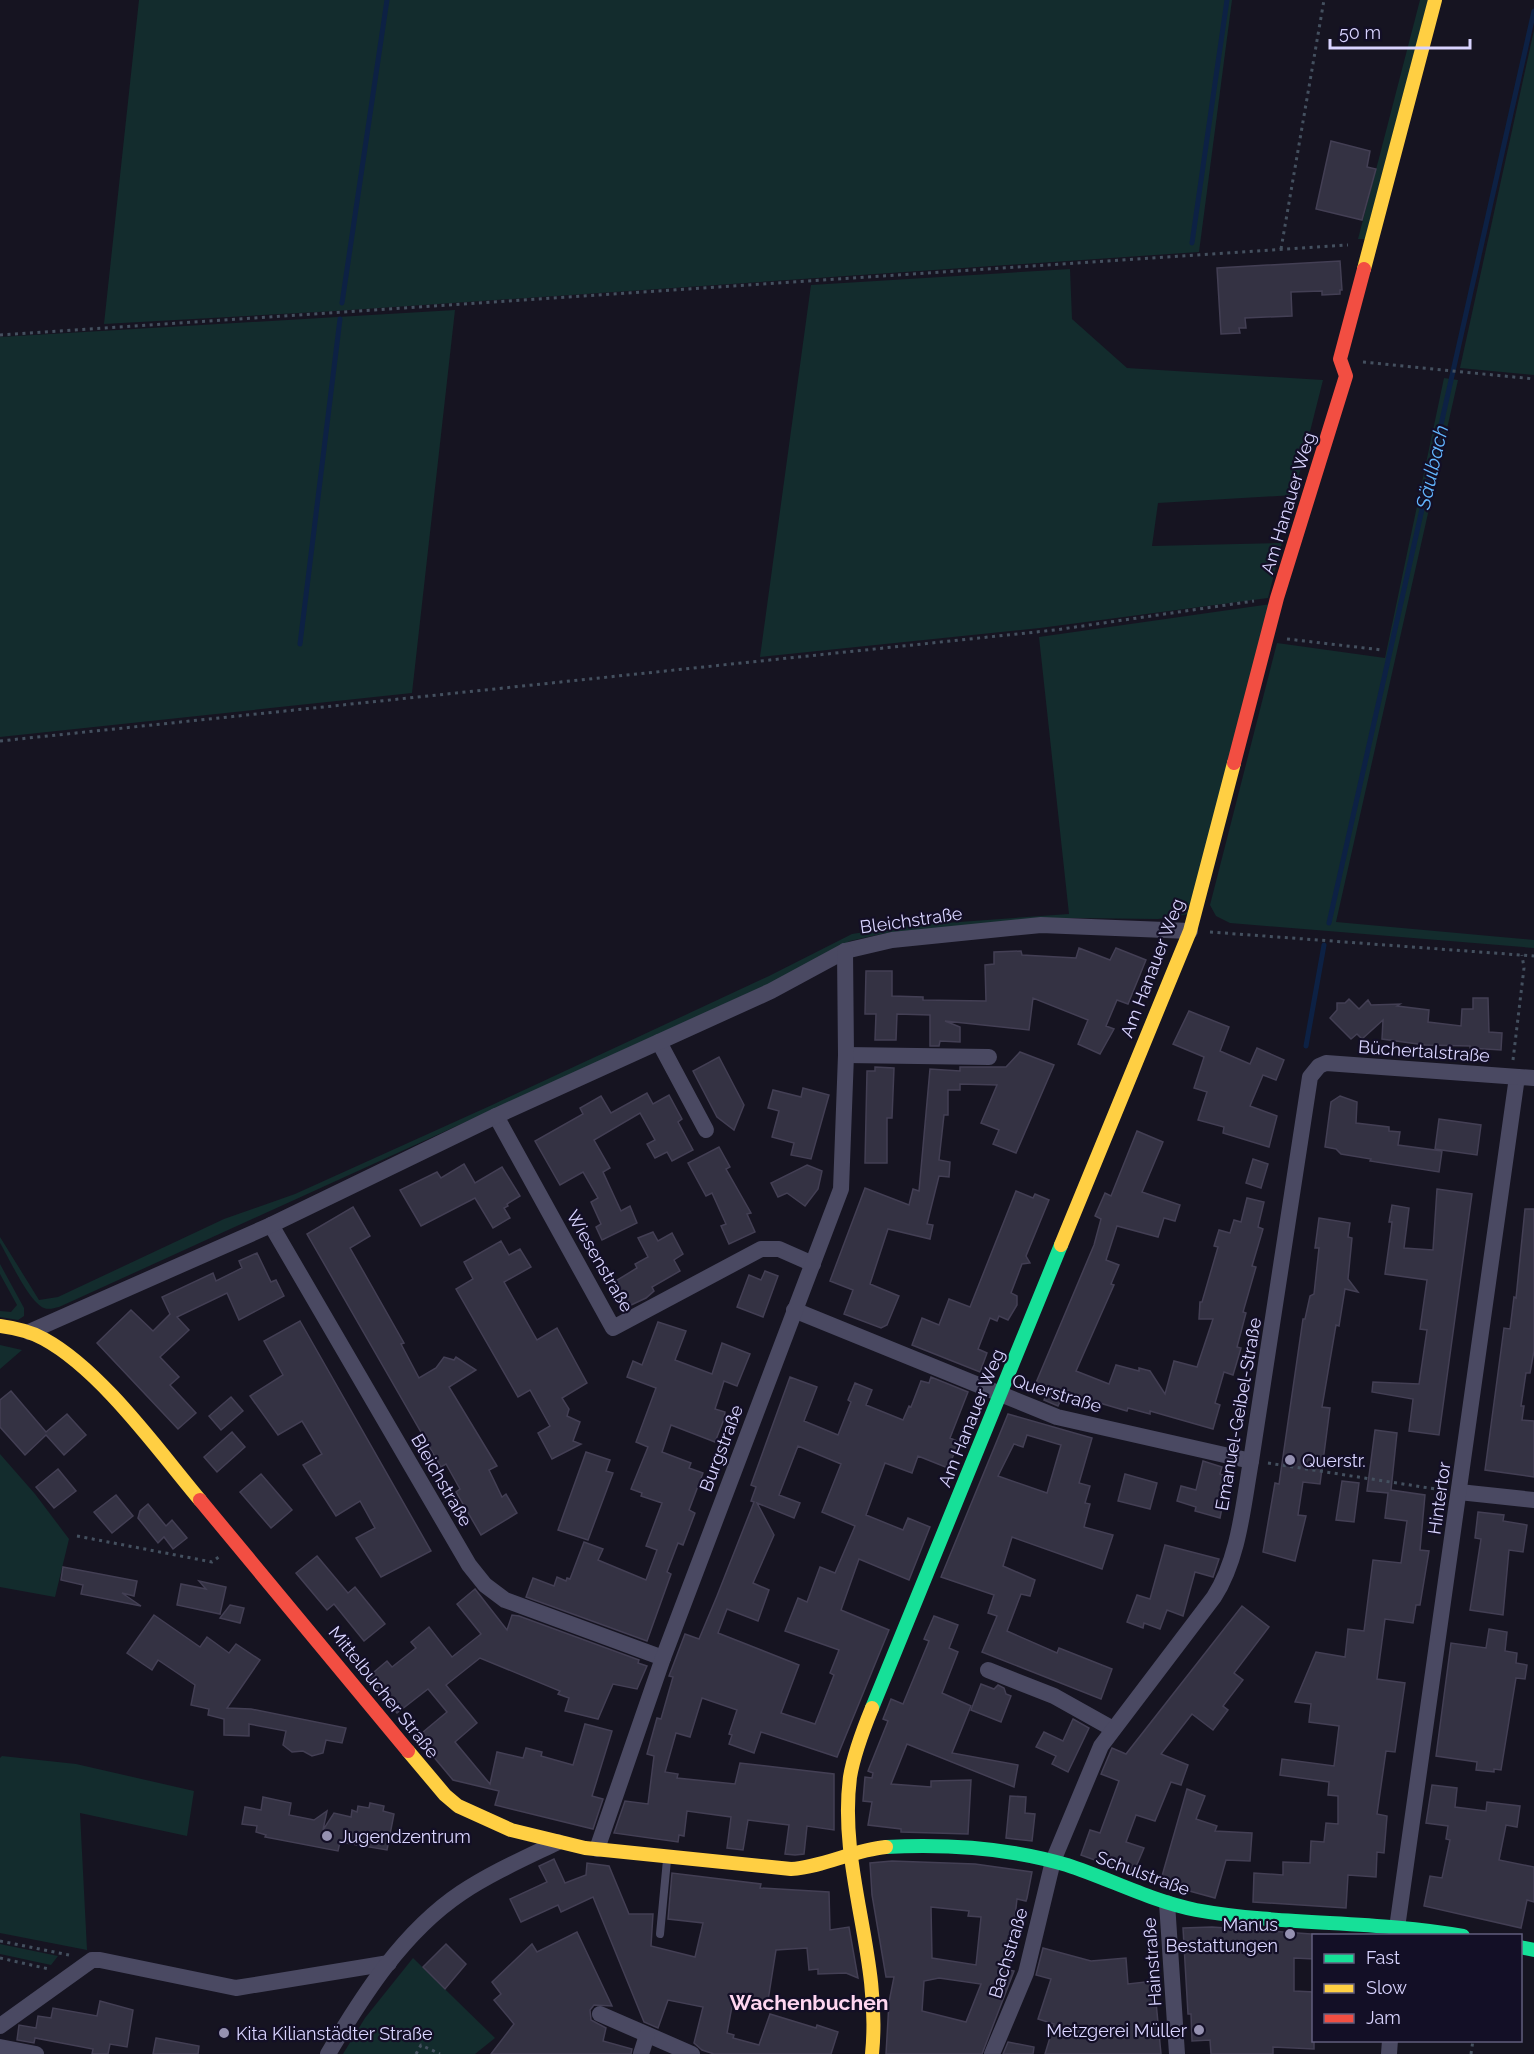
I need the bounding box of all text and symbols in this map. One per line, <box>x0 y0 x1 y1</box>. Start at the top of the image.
scale bar <box>1330 12 1470 50</box>
text: 50 m <box>1339 22 1381 43</box>
water label: Säulbach <box>1410 422 1453 512</box>
street label: Am Hanauer Weg <box>1256 430 1320 576</box>
street label: Am Hanauer Weg <box>1116 896 1188 1040</box>
street label: Bleichstraße <box>859 902 964 938</box>
street label: Büchertalstraße <box>1357 1036 1491 1066</box>
street label: Wiesenstraße <box>562 1206 638 1316</box>
street label: Emanuel-Geibel-Straße <box>1211 1315 1265 1512</box>
street label: Am Hanauer Weg <box>934 1346 1008 1490</box>
street label: Querstraße <box>1010 1369 1105 1417</box>
street label: Burgstraße <box>695 1401 747 1494</box>
street label: Bleichstraße <box>407 1430 477 1530</box>
place label: Querstr. <box>1302 1450 1366 1471</box>
marker: Querstr. <box>1283 1453 1297 1467</box>
street label: Hintertor <box>1424 1460 1455 1536</box>
street label: Mittelbucher Straße <box>324 1622 444 1763</box>
place label: Jugendzentrum <box>339 1826 471 1847</box>
marker: Jugendzentrum <box>320 1829 334 1843</box>
street label: Schulstraße <box>1093 1846 1193 1900</box>
street label: Bachstraße <box>984 1905 1032 2001</box>
place label: Manus Bestattungen <box>1166 1914 1278 1956</box>
street label: Hainstraße <box>1138 1917 1166 2007</box>
marker: Manus Bestattungen <box>1283 1927 1297 1941</box>
legend <box>1312 1934 1522 2042</box>
text: Fast <box>1366 1947 1400 1968</box>
text: Slow <box>1366 1977 1407 1998</box>
district label: Wachenbuchen <box>730 1990 888 2015</box>
text: Jam <box>1366 2007 1401 2028</box>
place label: Metzgerei Müller <box>1046 2020 1188 2041</box>
place label: Kita Kilianstädter Straße <box>236 2023 433 2044</box>
marker: Metzgerei Müller <box>1192 2023 1206 2037</box>
marker: Kita Kilianstädter Straße <box>217 2026 231 2040</box>

